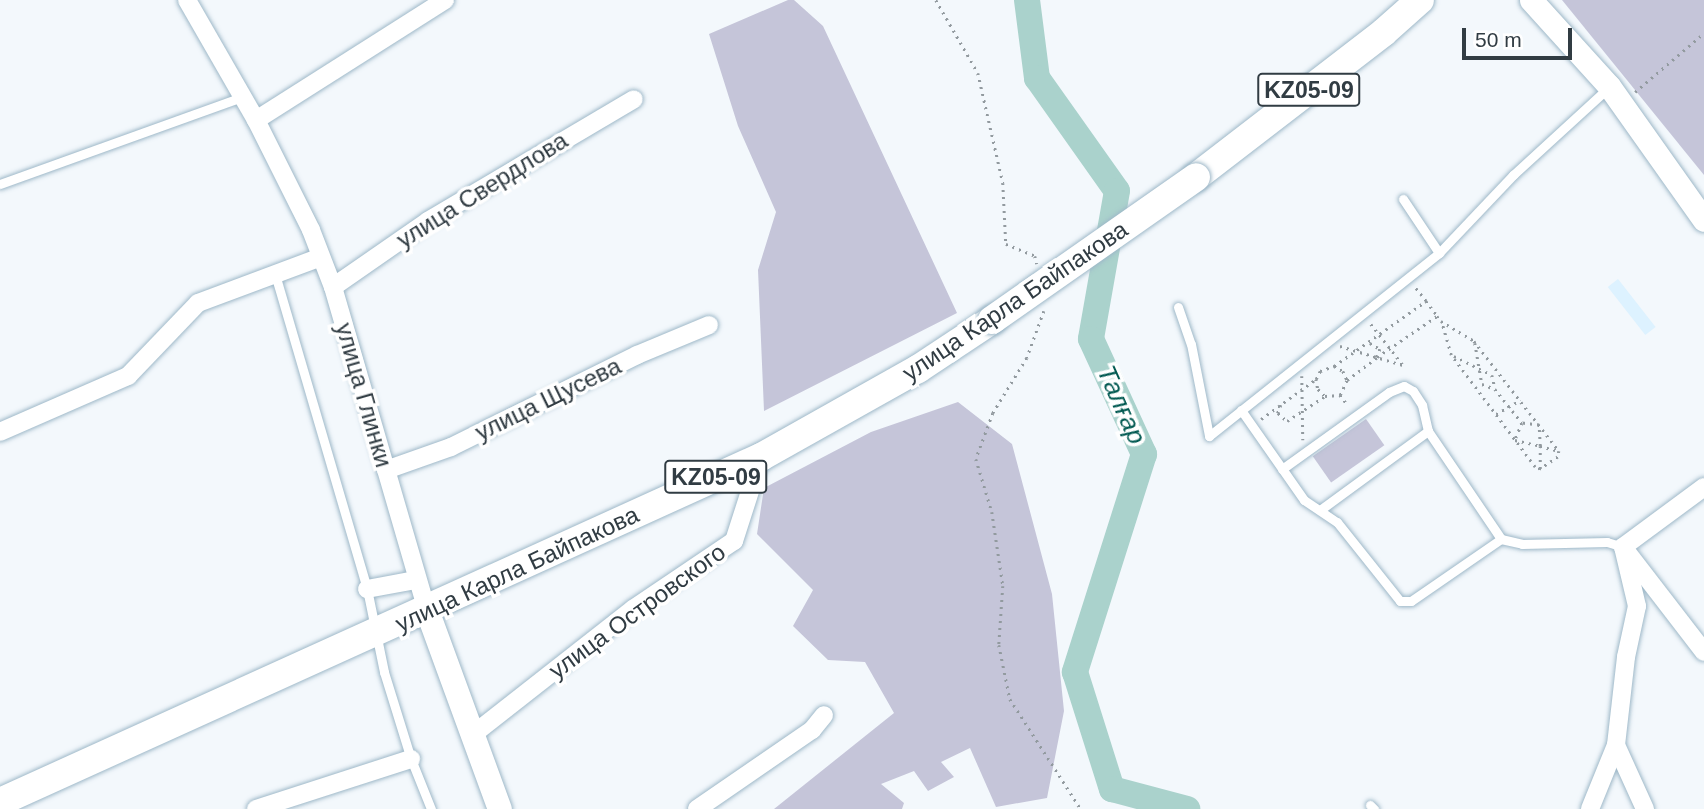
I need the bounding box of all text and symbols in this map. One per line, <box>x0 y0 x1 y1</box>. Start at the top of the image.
scale bar <box>1466 14 1576 58</box>
text: 50 m <box>1475 28 1522 51</box>
road number: KZ05-09 <box>1256 71 1362 110</box>
street label: улица Свердлова <box>391 126 573 254</box>
street label: улица Карла Байпакова <box>897 215 1133 387</box>
street label: улица Глинки <box>330 319 398 471</box>
street label: улица Щусева <box>470 351 626 447</box>
water label: Талғар <box>1090 361 1152 449</box>
road number: KZ05-09 <box>664 457 768 496</box>
street label: улица Карла Байпакова <box>391 500 643 638</box>
street label: улица Островского <box>543 537 731 685</box>

